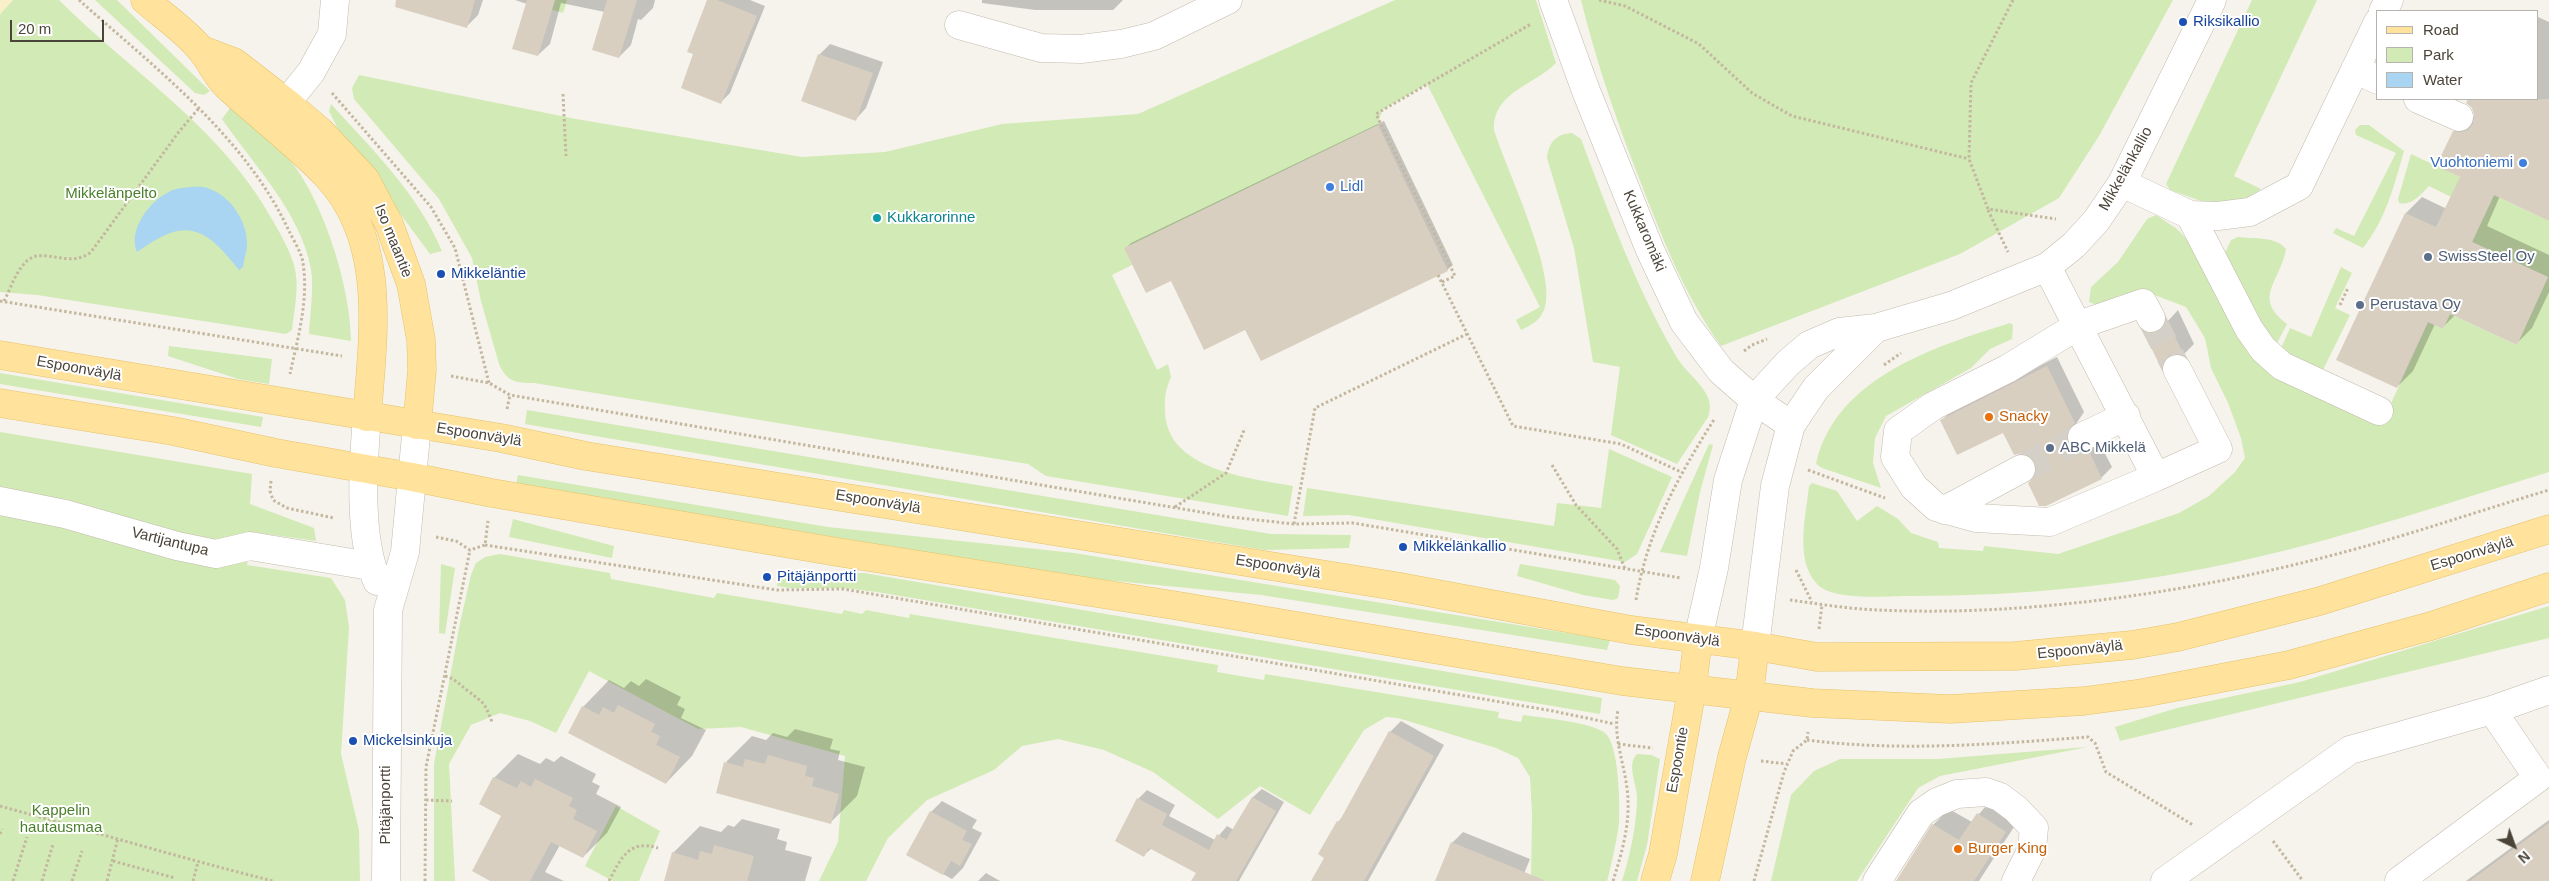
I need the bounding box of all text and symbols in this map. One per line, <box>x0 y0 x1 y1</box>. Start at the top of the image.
scale bar <box>12 10 106 42</box>
legend <box>2376 10 2539 100</box>
place label: Riksikallio <box>2193 13 2260 31</box>
marker: Riksikallio <box>2177 16 2189 28</box>
text: 20 m <box>18 20 51 37</box>
text: Road <box>2423 21 2459 38</box>
text: Park <box>2423 46 2454 63</box>
text: Water <box>2423 71 2462 88</box>
street label: Mikkelänkallio <box>2095 124 2157 214</box>
place label: Vuohtoniemi <box>2430 154 2513 172</box>
marker: Vuohtoniemi <box>2517 157 2529 169</box>
place label: Lidl <box>1340 178 1363 196</box>
marker: Lidl <box>1324 181 1336 193</box>
park label: Mikkelänpelto <box>65 185 157 203</box>
street label: Kukkaromäki <box>1619 188 1669 274</box>
street label: Iso maantie <box>370 202 416 280</box>
place label: Kukkarorinne <box>887 209 975 227</box>
marker: Kukkarorinne <box>871 212 883 224</box>
place label: SwissSteel Oy <box>2438 248 2535 266</box>
marker: SwissSteel Oy <box>2422 251 2434 263</box>
place label: Mikkeläntie <box>451 265 526 283</box>
marker: Mikkeläntie <box>435 268 447 280</box>
place label: Perustava Oy <box>2370 296 2461 314</box>
marker: Perustava Oy <box>2354 299 2366 311</box>
street label: Espoonväylä <box>35 353 123 385</box>
place label: Snacky <box>1999 408 2048 426</box>
marker: Snacky <box>1983 411 1995 423</box>
street label: Espoonväylä <box>435 419 523 451</box>
place label: ABC Mikkelä <box>2060 439 2146 457</box>
marker: ABC Mikkelä <box>2044 442 2056 454</box>
street label: Espoonväylä <box>834 486 922 518</box>
street label: Vartijantupa <box>130 524 210 560</box>
street label: Espoonväylä <box>2428 533 2516 575</box>
place label: Mikkelänkallio <box>1413 538 1506 556</box>
marker: Mikkelänkallio <box>1397 541 1409 553</box>
street label: Espoonväylä <box>1234 551 1322 583</box>
place label: Pitäjänportti <box>777 568 856 586</box>
marker: Pitäjänportti <box>761 571 773 583</box>
street label: Espoonväylä <box>1633 621 1721 651</box>
street label: Espoonväylä <box>2036 637 2124 663</box>
street label: Espoontie <box>1663 726 1693 794</box>
place label: Mickelsinkuja <box>363 732 452 750</box>
marker: Mickelsinkuja <box>347 735 359 747</box>
street label: Pitäjänportti <box>377 765 395 845</box>
park label: Kappelin hautausmaa <box>20 802 102 837</box>
north arrow <box>2489 821 2539 871</box>
place label: Burger King <box>1968 840 2047 858</box>
marker: Burger King <box>1952 843 1964 855</box>
text: N <box>2515 848 2533 866</box>

